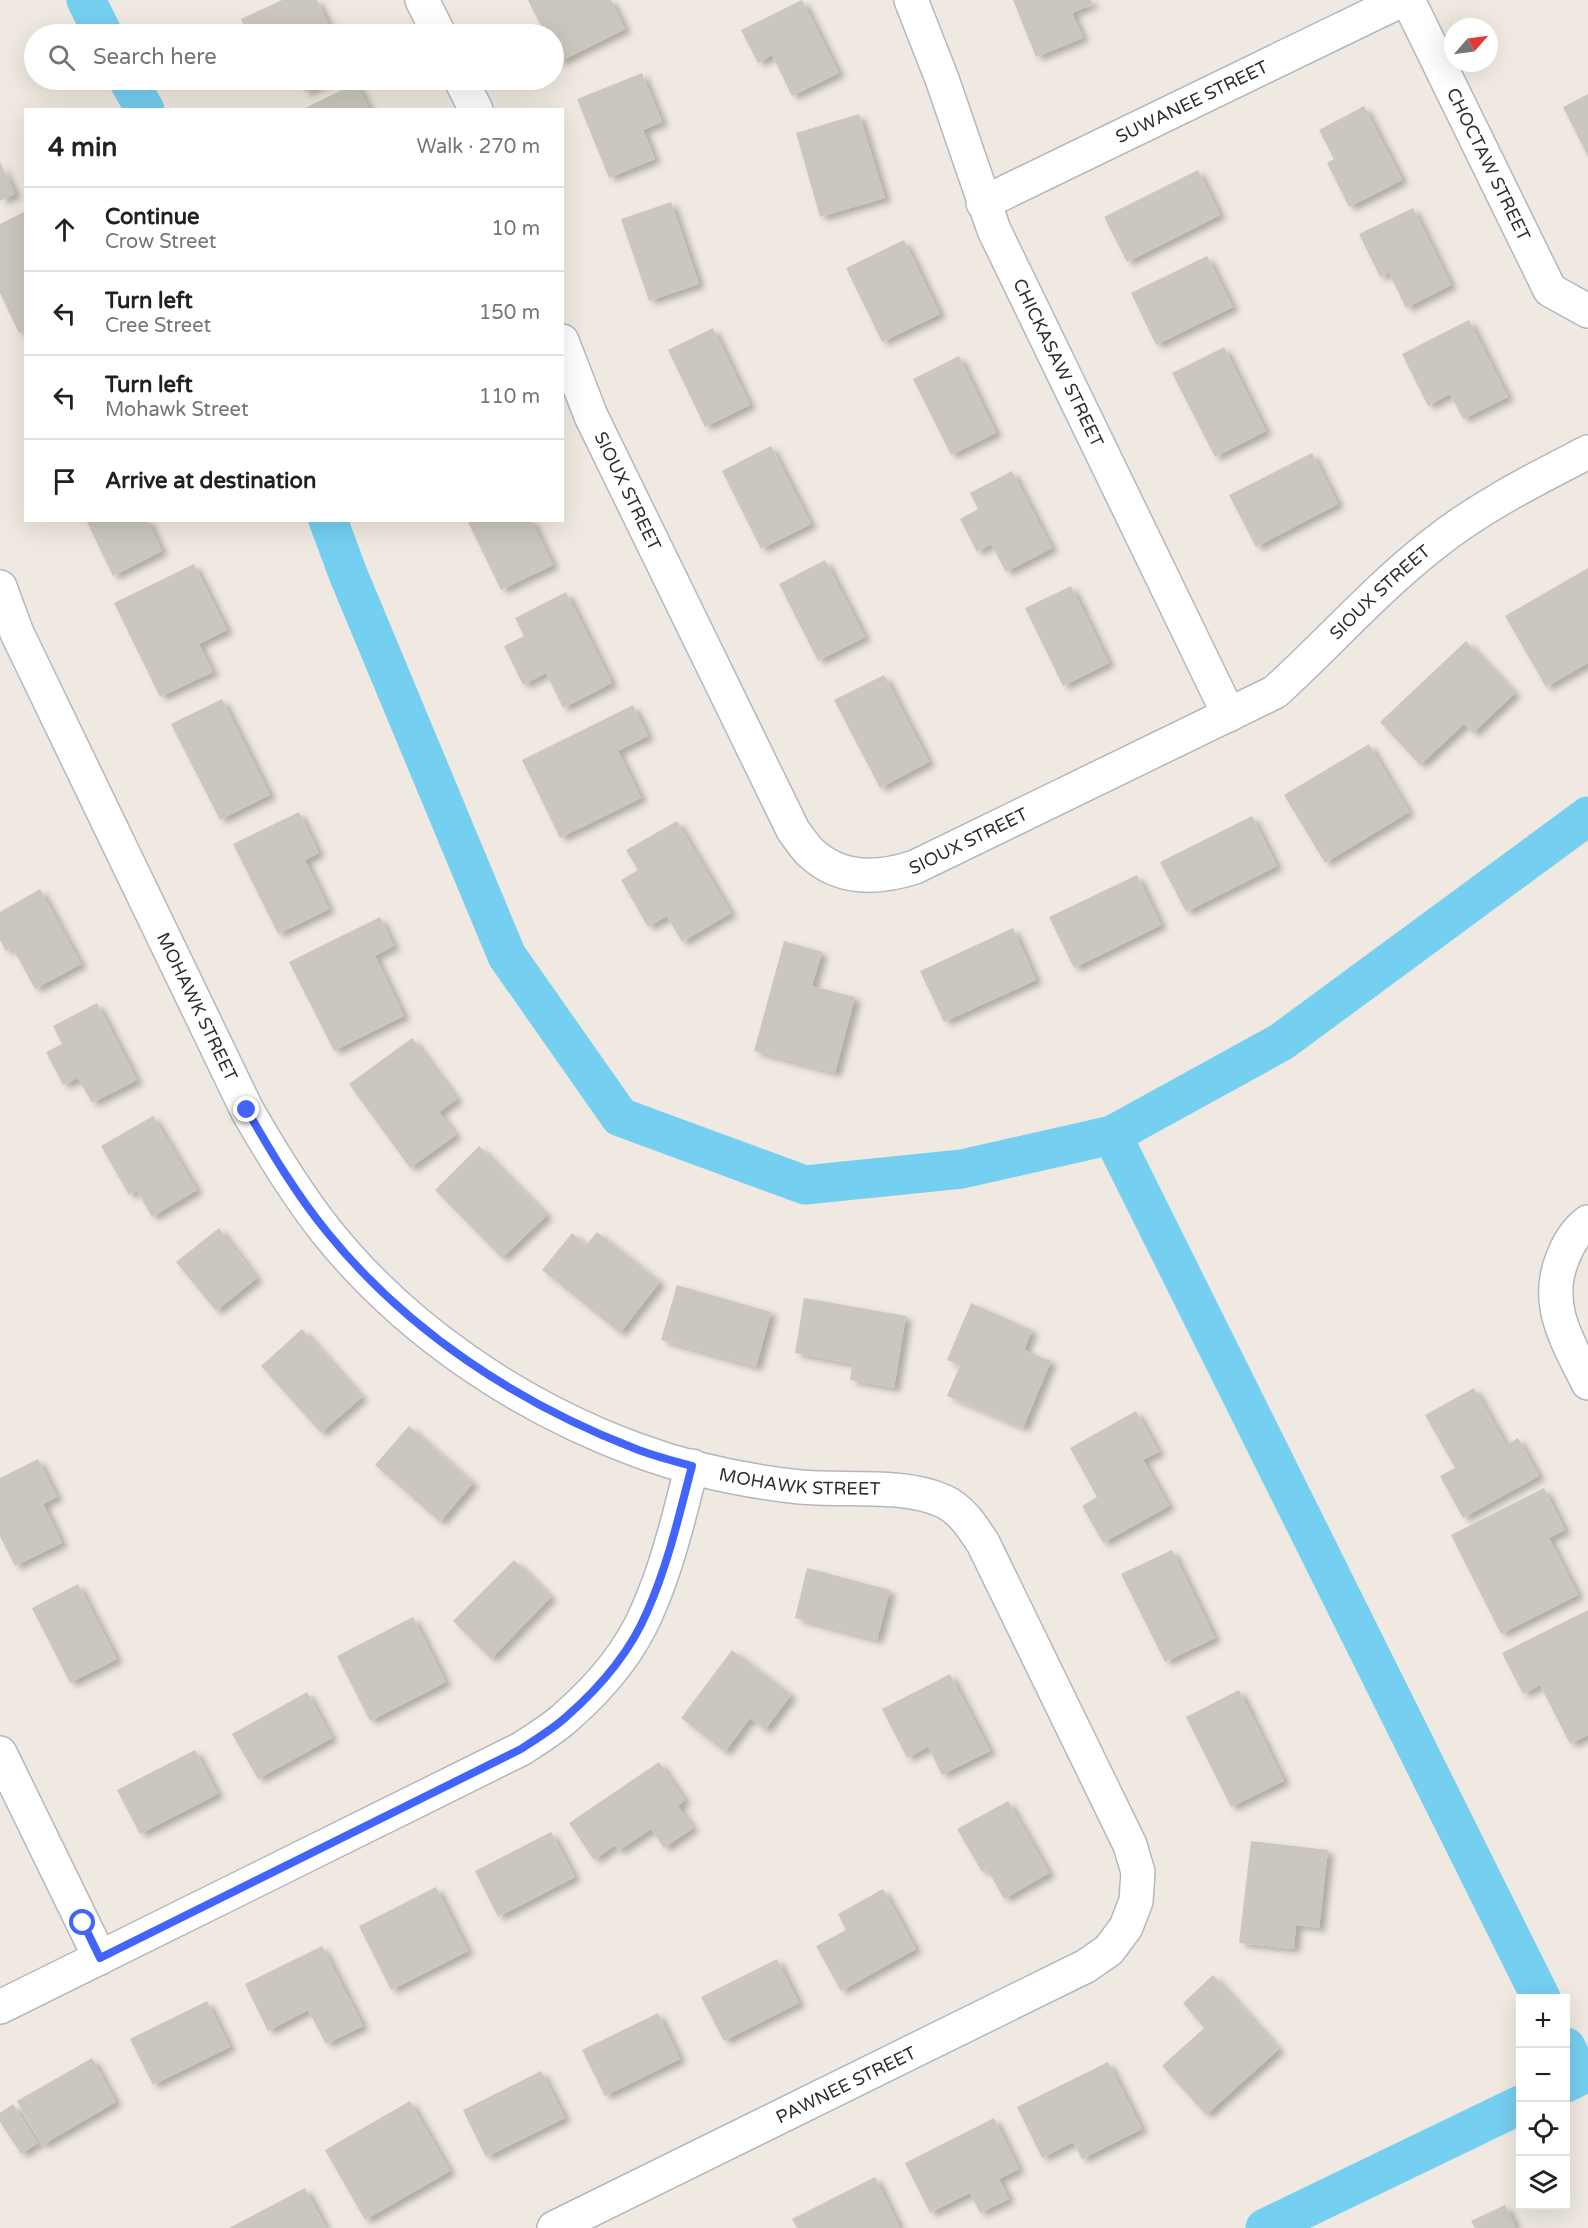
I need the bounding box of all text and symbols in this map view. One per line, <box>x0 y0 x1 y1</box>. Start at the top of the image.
north arrow <box>1444 18 1498 72</box>
search box <box>24 24 564 90</box>
icon: search <box>45 41 78 74</box>
text: Search here <box>93 44 217 70</box>
street label: SUWANEE STREET <box>1112 56 1272 148</box>
street label: CHOCTAW STREET <box>1442 84 1535 244</box>
text: 4 min <box>48 132 117 163</box>
text: Walk · 270 m <box>417 135 540 159</box>
text: Continue <box>105 204 200 230</box>
icon: ahead <box>48 213 81 246</box>
text: 10 m <box>491 217 540 241</box>
text: Crow Street <box>105 230 216 254</box>
street label: CHICKASAW STREET <box>1008 275 1108 451</box>
text: Turn left <box>105 288 193 314</box>
icon: left <box>48 297 81 330</box>
text: 150 m <box>479 301 540 325</box>
text: Cree Street <box>105 314 211 338</box>
text: Turn left <box>105 372 193 398</box>
icon: left <box>48 381 81 414</box>
text: 110 m <box>479 385 540 409</box>
text: Mohawk Street <box>105 398 249 422</box>
street label: SIOUX STREET <box>589 428 666 554</box>
icon: arrive <box>48 465 81 498</box>
text: Arrive at destination <box>105 468 316 494</box>
street label: SIOUX STREET <box>1325 540 1435 644</box>
street label: SIOUX STREET <box>906 803 1031 879</box>
street label: MOHAWK STREET <box>152 929 242 1085</box>
route end <box>233 1096 259 1122</box>
street label: MOHAWK STREET <box>717 1463 881 1500</box>
route start <box>69 1909 95 1935</box>
map controls <box>1516 1994 1570 2210</box>
button: + <box>1516 1994 1570 2048</box>
street label: PAWNEE STREET <box>772 2042 920 2128</box>
button: − <box>1516 2048 1570 2102</box>
button: locate <box>1516 2102 1570 2156</box>
button: layers <box>1516 2156 1570 2210</box>

